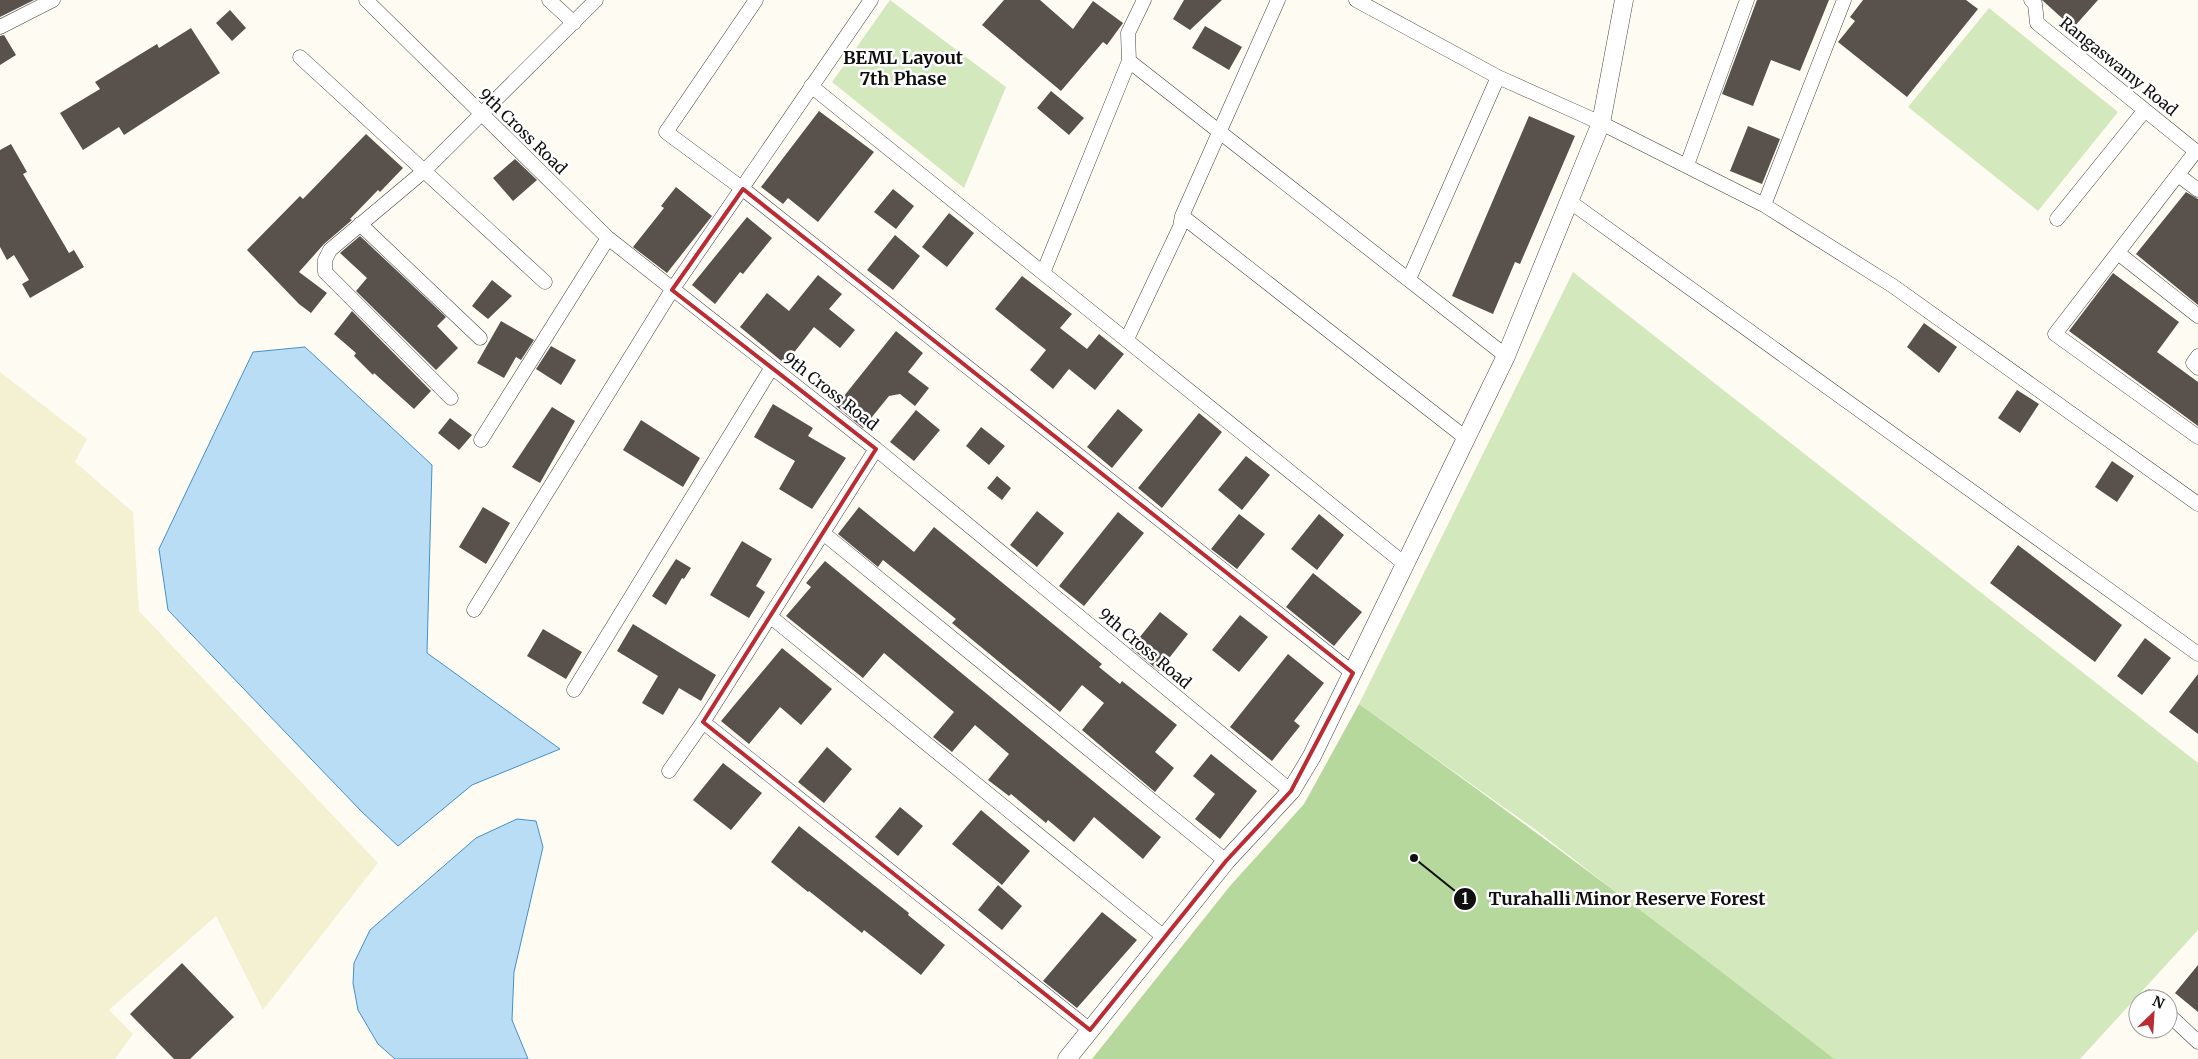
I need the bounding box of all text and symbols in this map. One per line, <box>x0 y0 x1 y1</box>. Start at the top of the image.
street label: Rangaswamy Road <box>2056 12 2182 120</box>
district label: BEML Layout 7th Phase <box>843 46 964 90</box>
street label: 9th Cross Road <box>475 84 572 178</box>
street label: 9th Cross Road <box>780 348 883 434</box>
street label: 9th Cross Road <box>1095 603 1196 693</box>
callout: Turahalli Minor Reserve Forest <box>1453 882 1775 915</box>
text: Turahalli Minor Reserve Forest <box>1488 887 1766 910</box>
text: 1 <box>1462 889 1469 908</box>
north arrow <box>2128 989 2178 1039</box>
text: N <box>2150 992 2167 1013</box>

